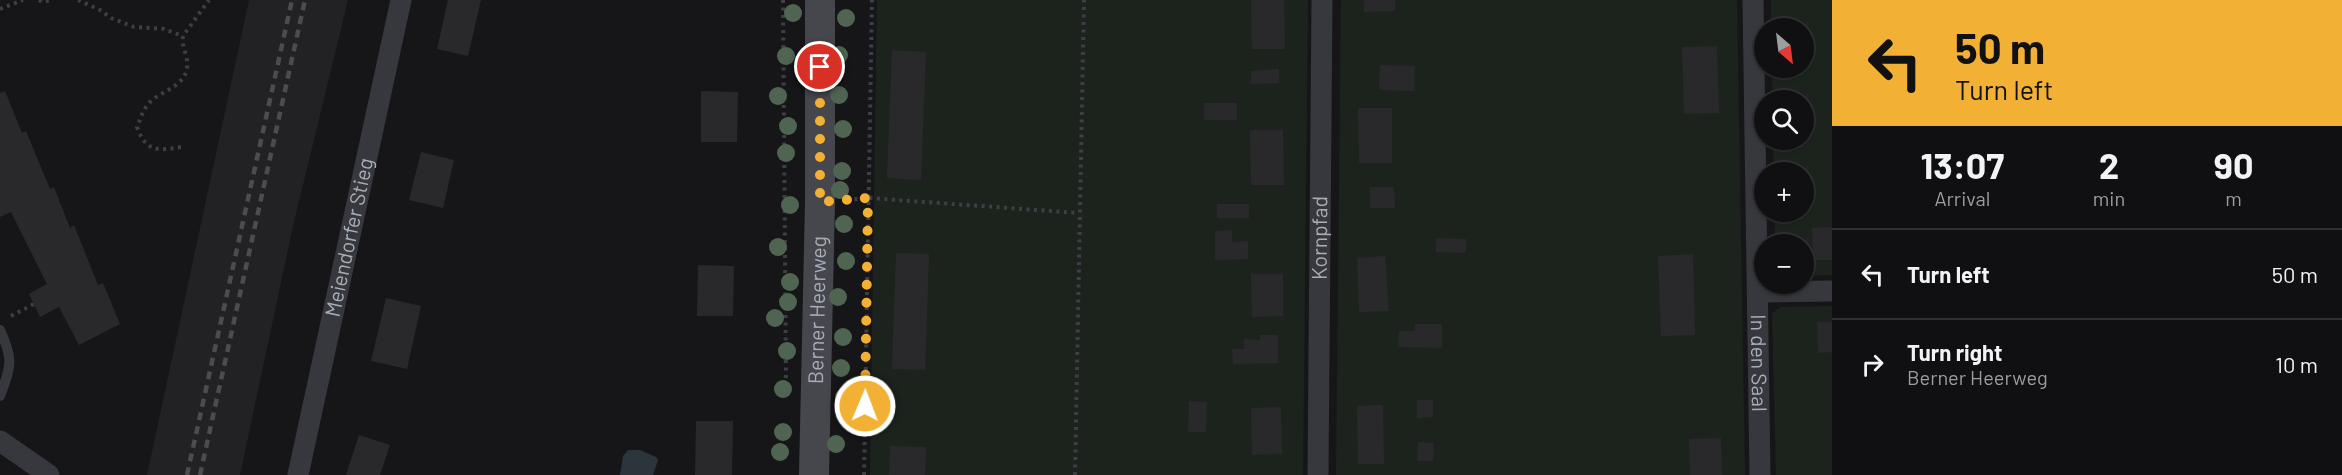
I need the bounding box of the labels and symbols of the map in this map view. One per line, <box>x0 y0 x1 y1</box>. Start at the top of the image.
north arrow <box>1754 18 1814 78</box>
pin <box>794 41 845 92</box>
street label: Meiendorfer Stieg <box>319 155 377 319</box>
street label: Kornpfad <box>1306 196 1331 280</box>
street label: Berner Heerweg <box>802 236 830 384</box>
street label: In den Saal <box>1747 314 1773 412</box>
position arrow <box>833 374 897 438</box>

